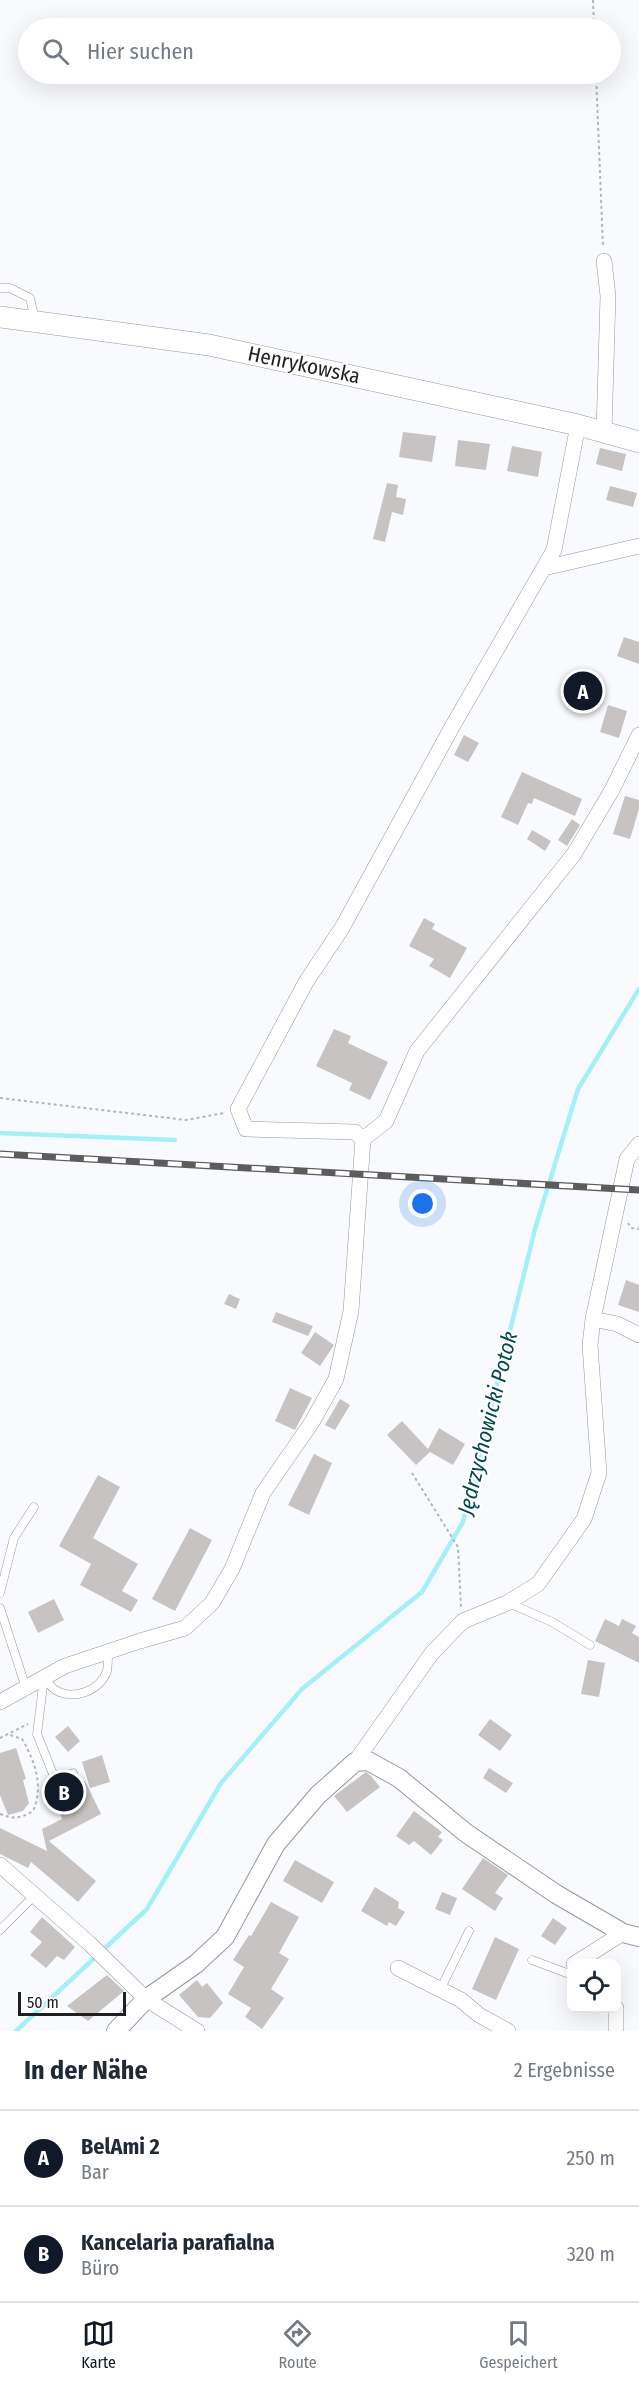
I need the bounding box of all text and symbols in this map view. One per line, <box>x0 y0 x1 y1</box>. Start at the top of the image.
search box <box>18 18 621 84</box>
icon: search <box>39 35 72 68</box>
text: Hier suchen <box>87 38 194 65</box>
street label: Henrykowska <box>246 340 362 390</box>
pin: A <box>564 668 602 714</box>
your location <box>408 1189 437 1218</box>
water label: Jędrzychowicki Potok <box>451 1328 523 1519</box>
pin: B <box>44 1770 84 1814</box>
map controls <box>567 1959 621 2013</box>
button: locate <box>567 1959 621 2013</box>
scale bar <box>18 1989 126 2016</box>
text: 50 m <box>27 1993 59 2012</box>
text: In der Nähe <box>24 2055 148 2086</box>
text: 2 Ergebnisse <box>514 2058 615 2082</box>
text: BelAmi 2 <box>81 2133 160 2160</box>
text: A <box>38 2146 49 2170</box>
text: 250 m <box>567 2146 615 2170</box>
text: Bar <box>81 2160 109 2184</box>
text: Kancelaria parafialna <box>81 2229 275 2256</box>
text: B <box>38 2242 49 2266</box>
text: 320 m <box>567 2242 615 2266</box>
text: Büro <box>81 2256 119 2280</box>
tab: Karte <box>81 2317 116 2372</box>
tab: Route <box>279 2317 317 2372</box>
tab: Gespeichert <box>479 2317 558 2372</box>

